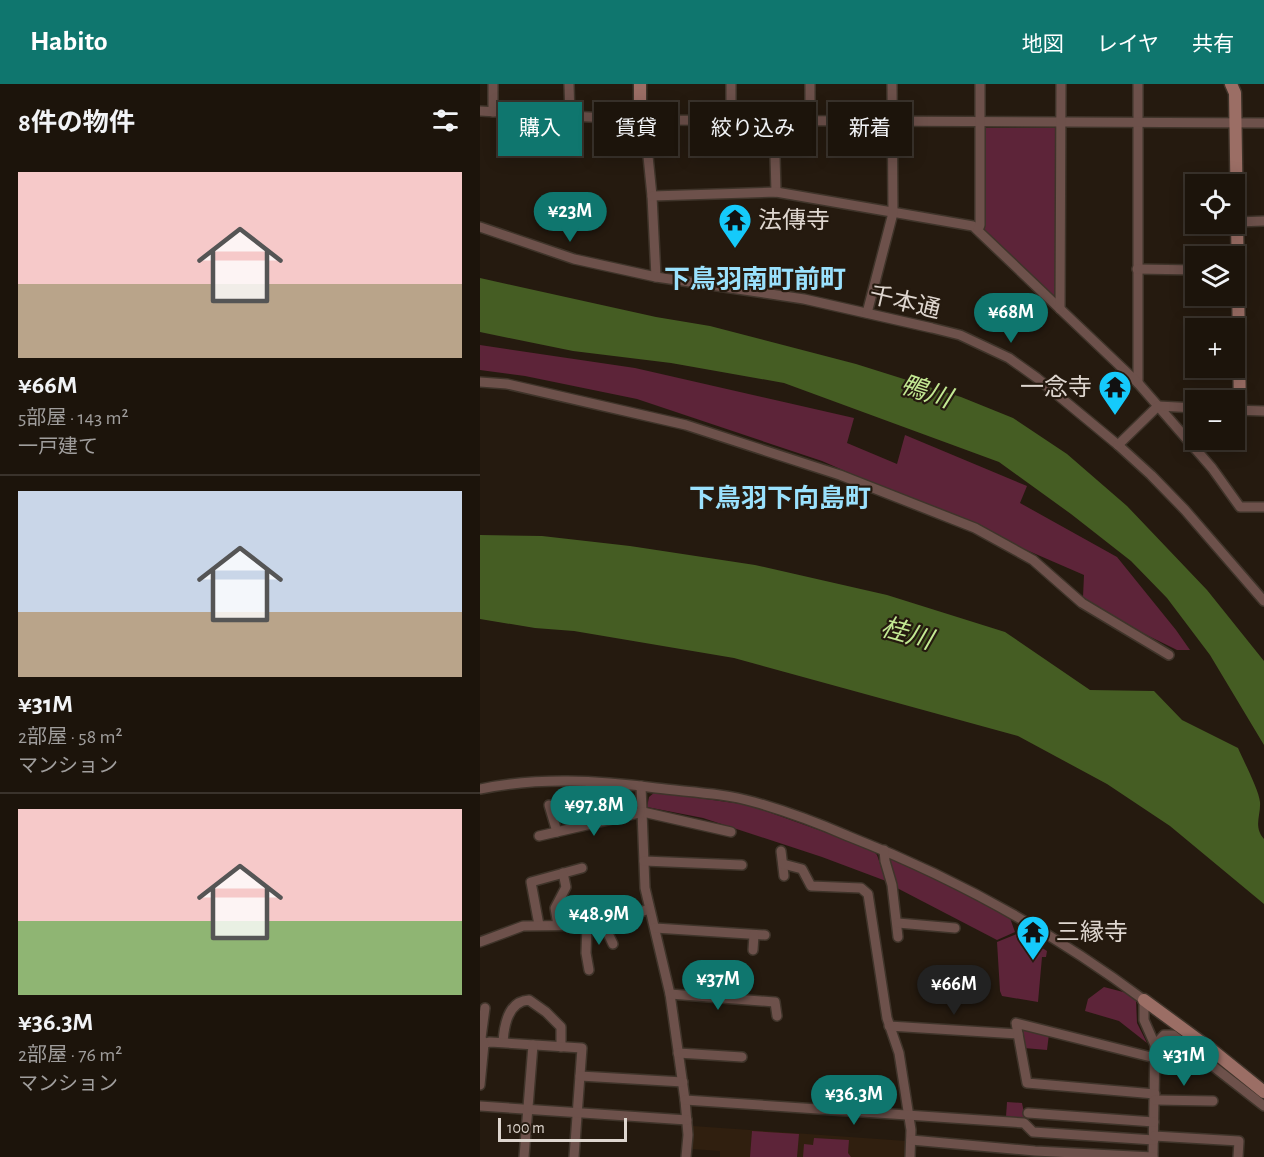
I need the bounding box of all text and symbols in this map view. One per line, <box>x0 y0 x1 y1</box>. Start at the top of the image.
text: Habito <box>30 28 108 56</box>
text: 地図 <box>1022 34 1064 55</box>
text: レイヤ <box>1097 34 1159 55</box>
text: 共有 <box>1192 34 1234 55</box>
chip: 購入 <box>498 102 582 156</box>
chip: 賃貸 <box>594 102 678 156</box>
chip: 絞り込み <box>690 102 816 156</box>
chip: 新着 <box>828 102 912 156</box>
icon: filters <box>429 104 462 137</box>
text: 8件の物件 <box>18 110 135 136</box>
map controls <box>1185 174 1245 450</box>
button: locate <box>1185 174 1245 234</box>
pin: ¥23M <box>534 192 606 243</box>
text: ¥23M <box>548 201 592 221</box>
temple icon: 法傳寺 <box>717 202 753 249</box>
place label: 法傳寺 <box>758 207 830 233</box>
icon: home <box>186 211 294 319</box>
button: layers <box>1185 246 1245 306</box>
district label: 下鳥羽南町前町 <box>664 265 846 293</box>
street label: 千本通 <box>867 281 943 323</box>
pin: ¥68M <box>975 293 1047 344</box>
text: ¥68M <box>988 302 1034 322</box>
button: + <box>1185 318 1245 378</box>
temple icon: 一念寺 <box>1097 369 1133 416</box>
water label: 鴨川 <box>897 371 958 413</box>
text: ¥66M <box>18 372 78 398</box>
place label: 一念寺 <box>1020 374 1092 400</box>
button: − <box>1185 390 1245 450</box>
text: 5部屋 · 143 m² <box>18 408 129 428</box>
text: 一戸建て <box>18 437 98 457</box>
district label: 下鳥羽下向島町 <box>689 484 871 512</box>
icon: home <box>186 530 294 638</box>
water label: 桂川 <box>878 613 938 654</box>
text: ¥31M <box>18 691 73 717</box>
text: 2部屋 · 58 m² <box>18 727 122 747</box>
text: マンション <box>18 756 118 776</box>
pin: ¥97.8M <box>545 786 643 837</box>
text: ¥97.8M <box>564 795 624 815</box>
icon: home <box>186 848 294 956</box>
pin: ¥48.9M <box>550 895 648 946</box>
text: ¥48.9M <box>569 904 629 924</box>
temple icon: 三縁寺 <box>1015 914 1051 961</box>
place label: 三縁寺 <box>1056 919 1128 945</box>
pin: ¥37M <box>682 960 754 1011</box>
pin: ¥66M <box>918 965 990 1016</box>
text: ¥37M <box>696 969 740 989</box>
text: ¥66M <box>931 974 977 994</box>
text: ¥36.3M <box>18 1009 93 1035</box>
pin: ¥31M <box>1148 1036 1220 1087</box>
text: 2部屋 · 76 m² <box>18 1045 122 1065</box>
text: ¥31M <box>1163 1045 1205 1065</box>
text: マンション <box>18 1074 118 1094</box>
pin: ¥36.3M <box>805 1075 903 1126</box>
text: ¥36.3M <box>825 1084 883 1104</box>
scale bar <box>498 1115 627 1142</box>
text: 100 m <box>507 1120 545 1136</box>

